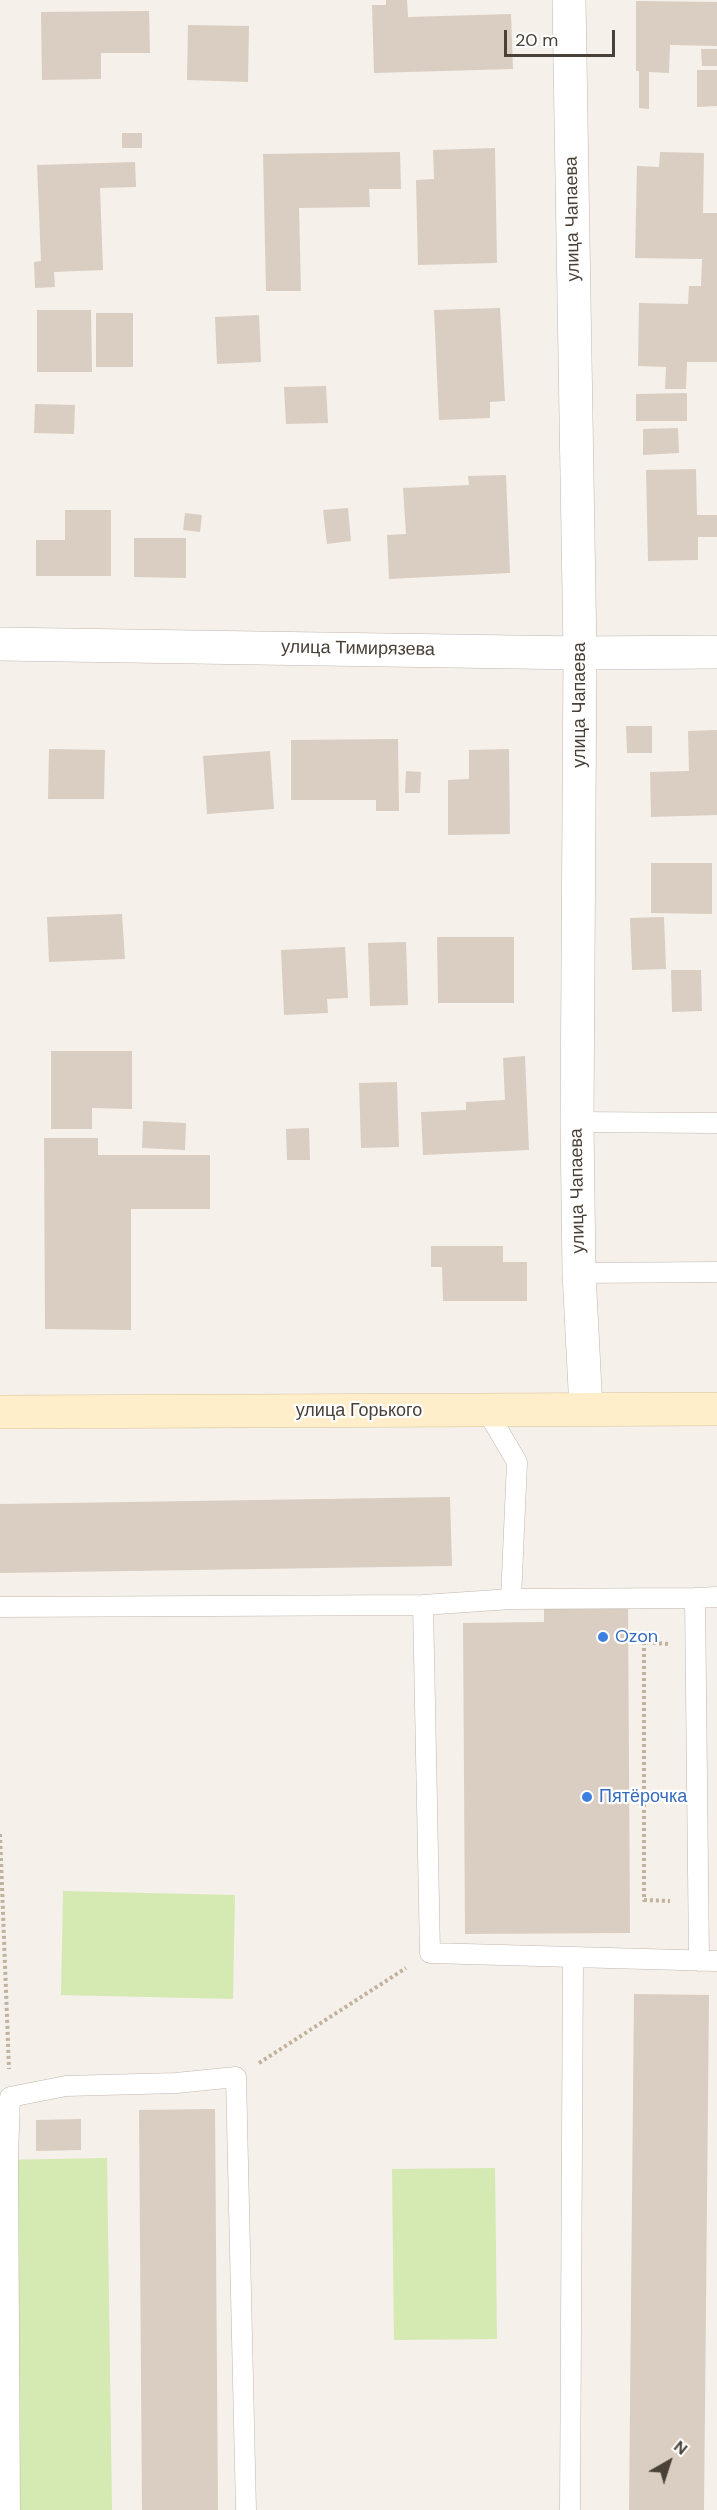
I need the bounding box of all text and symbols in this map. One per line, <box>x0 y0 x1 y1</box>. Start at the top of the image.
scale bar <box>507 18 618 56</box>
text: 20 m <box>515 28 558 52</box>
street label: улица Чапаева <box>561 156 585 282</box>
street label: улица Тимирязева <box>281 637 435 661</box>
street label: улица Чапаева <box>569 642 591 768</box>
street label: улица Чапаева <box>566 1128 590 1254</box>
street label: улица Горького <box>296 1400 422 1422</box>
place label: Ozon <box>615 1626 658 1648</box>
marker: Ozon <box>596 1630 610 1644</box>
place label: Пятёрочка <box>599 1786 687 1808</box>
marker: Пятёрочка <box>580 1790 594 1804</box>
north arrow <box>639 2432 699 2492</box>
text: N <box>669 2436 692 2459</box>

